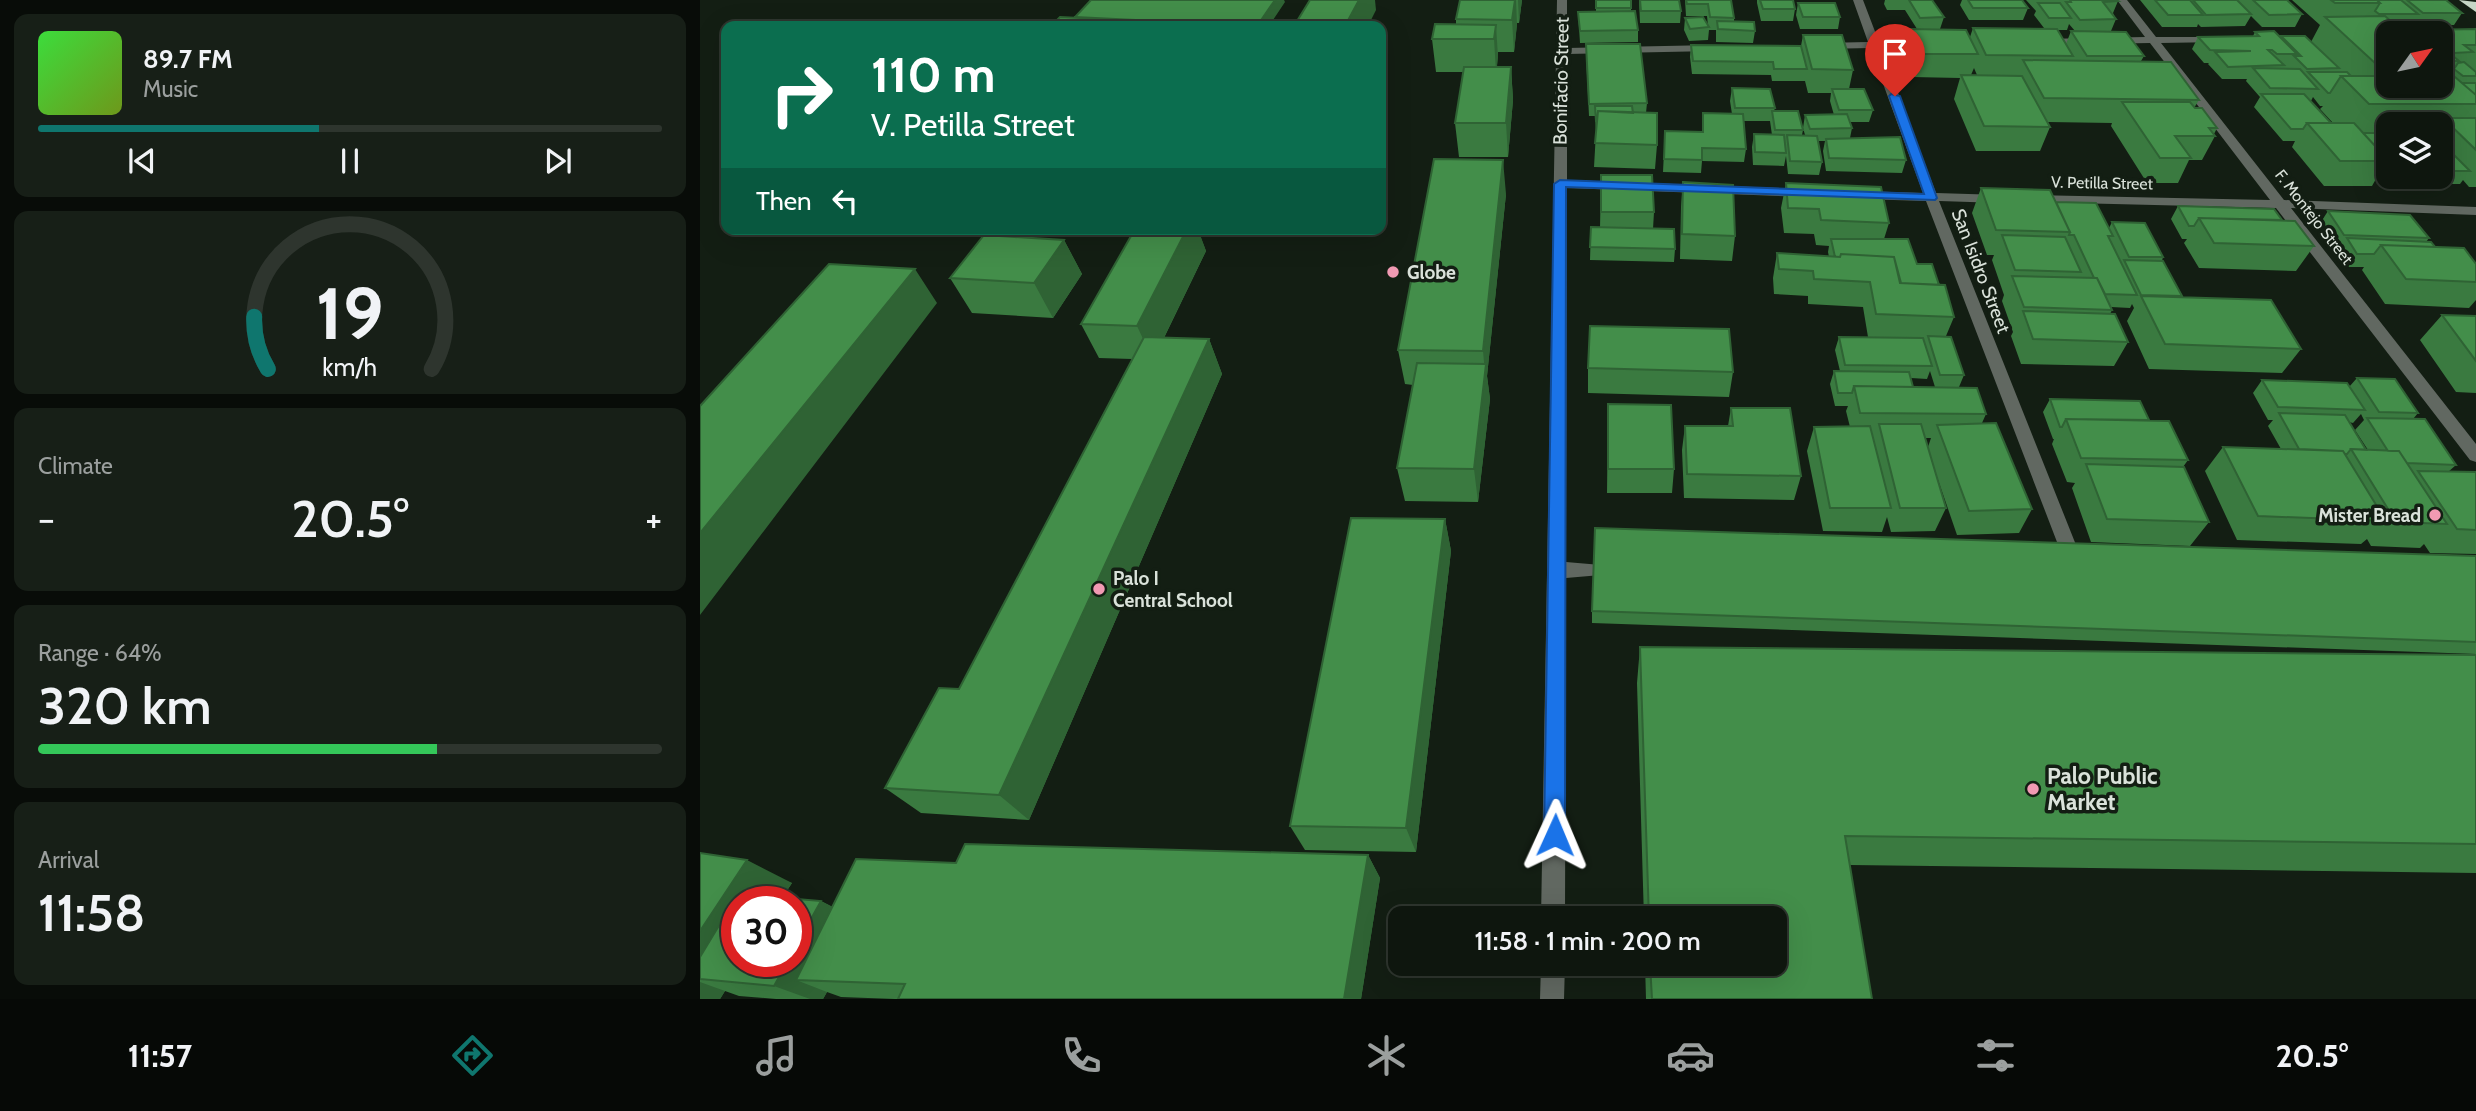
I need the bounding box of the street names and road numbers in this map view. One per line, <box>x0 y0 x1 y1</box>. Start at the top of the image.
street label: Bonifacio Street <box>1548 16 1574 145</box>
street label: F. Montejo Street <box>2271 166 2357 269</box>
street label: V. Petilla Street <box>2051 173 2154 193</box>
street label: San Isidro Street <box>1947 205 2016 337</box>

